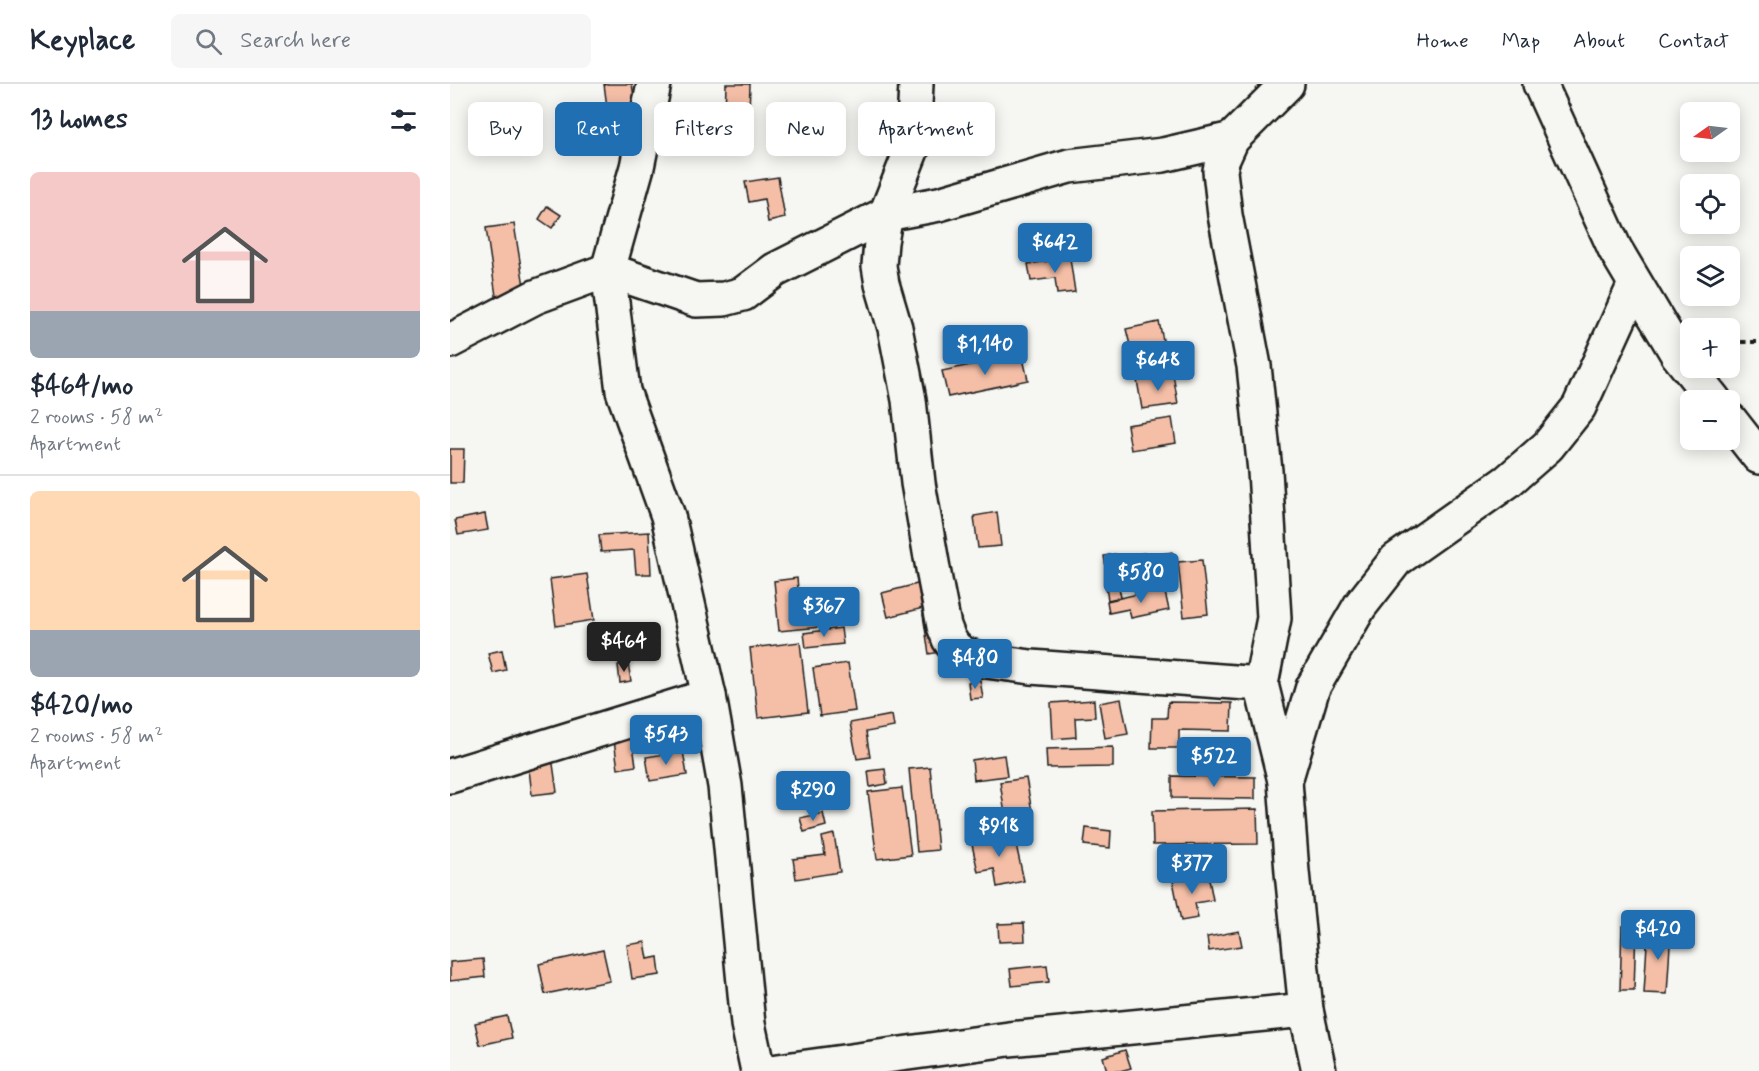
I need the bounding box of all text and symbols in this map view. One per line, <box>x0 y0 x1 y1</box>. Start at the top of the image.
search box <box>171 14 591 68</box>
text: Keyplace <box>30 23 135 60</box>
icon: search <box>192 25 225 58</box>
text: Search here <box>240 27 351 55</box>
text: Home <box>1417 27 1469 55</box>
text: Map <box>1502 27 1540 55</box>
text: About <box>1573 27 1625 55</box>
text: Contact <box>1658 27 1729 55</box>
chip: Buy <box>468 102 543 156</box>
chip: Rent <box>555 102 642 156</box>
chip: Filters <box>654 102 754 156</box>
chip: New <box>766 102 846 156</box>
chip: Apartment <box>858 102 995 156</box>
north arrow <box>1680 102 1740 162</box>
map controls <box>1680 102 1740 450</box>
text: 13 homes <box>30 103 128 137</box>
icon: filters <box>387 104 420 137</box>
button: locate <box>1680 174 1740 234</box>
icon: home <box>171 211 279 319</box>
pin: $642 <box>1019 223 1091 274</box>
text: $642 <box>1032 229 1078 256</box>
button: layers <box>1680 246 1740 306</box>
button: + <box>1680 318 1740 378</box>
pin: $1,140 <box>936 325 1034 376</box>
text: $1,140 <box>957 331 1013 358</box>
pin: $648 <box>1122 341 1194 392</box>
text: $648 <box>1136 347 1180 374</box>
text: $464/mo <box>30 370 133 404</box>
button: − <box>1680 390 1740 450</box>
text: 2 rooms · 58 m² <box>30 404 163 431</box>
text: Apartment <box>30 431 121 458</box>
icon: home <box>171 530 279 638</box>
pin: $580 <box>1105 553 1177 604</box>
text: $580 <box>1118 559 1164 586</box>
pin: $367 <box>788 587 860 638</box>
text: $367 <box>802 593 846 620</box>
pin: $464 <box>588 622 660 673</box>
text: $464 <box>601 628 647 655</box>
pin: $480 <box>939 639 1011 690</box>
text: $480 <box>952 645 998 672</box>
text: $420/mo <box>30 689 133 723</box>
pin: $543 <box>630 715 702 766</box>
text: $543 <box>644 721 688 748</box>
text: 2 rooms · 58 m² <box>30 723 163 750</box>
pin: $522 <box>1178 737 1250 788</box>
text: $522 <box>1191 743 1237 770</box>
text: Apartment <box>30 750 121 777</box>
pin: $290 <box>777 771 849 822</box>
text: $290 <box>790 777 836 804</box>
pin: $918 <box>963 807 1035 858</box>
text: $918 <box>979 813 1020 840</box>
pin: $377 <box>1156 844 1228 895</box>
text: $377 <box>1171 850 1213 877</box>
pin: $420 <box>1622 910 1694 961</box>
text: $420 <box>1635 916 1681 943</box>

